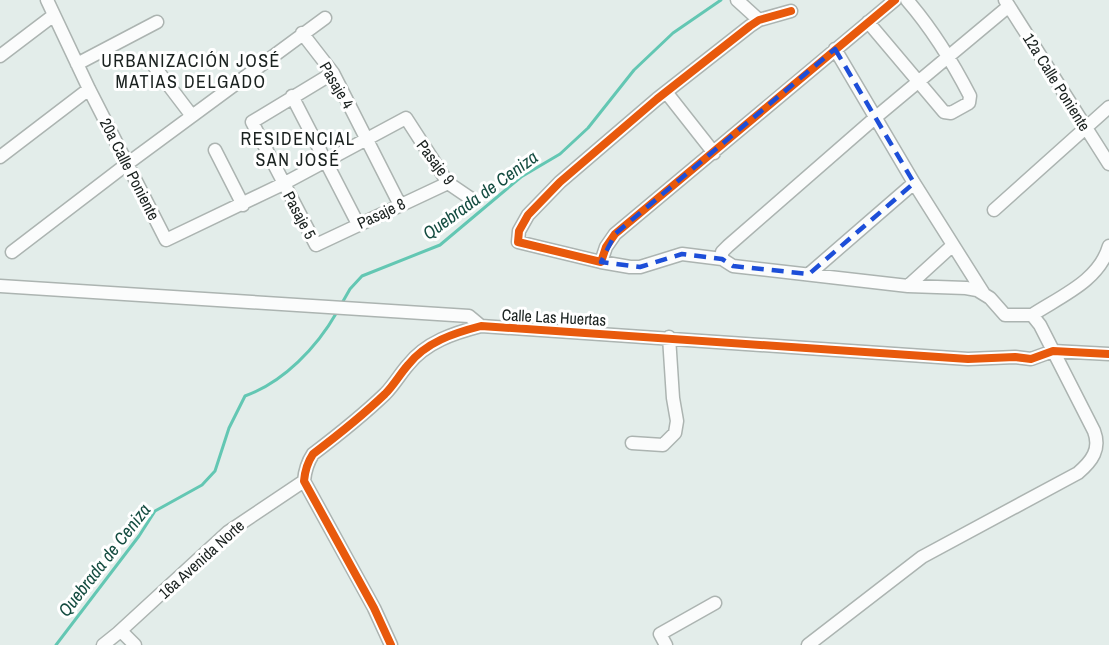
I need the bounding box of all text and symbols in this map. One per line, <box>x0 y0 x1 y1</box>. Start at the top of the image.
street label: 12a Calle Poniente <box>1018 29 1096 135</box>
district label: URBANIZACIÓN JOSÉ MATIAS DELGADO <box>101 48 281 94</box>
street label: Pasaje 4 <box>315 57 359 113</box>
street label: 20a Calle Poniente <box>95 114 165 224</box>
district label: RESIDENCIAL SAN JOSÉ <box>241 126 355 172</box>
street label: Pasaje 9 <box>412 135 460 189</box>
water label: Quebrada de Ceniza <box>417 145 543 245</box>
street label: Pasaje 5 <box>278 187 322 243</box>
street label: Pasaje 8 <box>353 192 409 234</box>
street label: Calle Las Huertas <box>501 303 607 331</box>
water label: Quebrada de Ceniza <box>52 498 156 622</box>
street label: 16a Avenida Norte <box>153 515 249 603</box>

